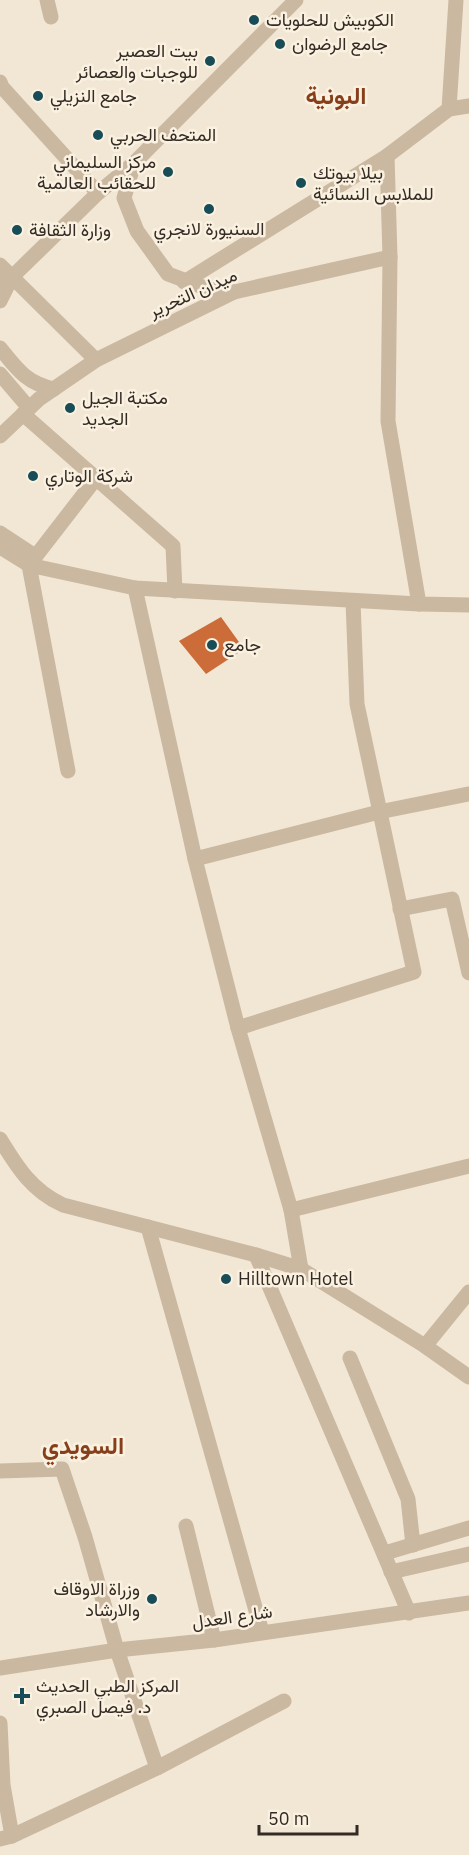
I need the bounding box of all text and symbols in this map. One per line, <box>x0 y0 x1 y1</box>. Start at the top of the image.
place label: الكوبيش للحلويات <box>266 8 394 31</box>
marker: الكوبيش للحلويات <box>247 13 261 27</box>
place label: جامع الرضوان <box>292 32 388 56</box>
marker: جامع الرضوان <box>273 37 287 51</box>
place label: بيت العصير للوجبات والعصائر <box>75 39 198 83</box>
marker: بيت العصير للوجبات والعصائر <box>203 54 217 68</box>
district label: البونية <box>305 79 367 111</box>
place label: جامع النزيلي <box>50 84 137 111</box>
marker: جامع النزيلي <box>31 89 45 103</box>
place label: المتحف الحربي <box>110 123 216 150</box>
marker: المتحف الحربي <box>91 128 105 142</box>
place label: مركز السليماني للحقائب العالمية <box>37 150 156 194</box>
place label: بيلا بيوتك للملابس النسائية <box>313 161 434 205</box>
marker: مركز السليماني للحقائب العالمية <box>161 165 175 179</box>
marker: بيلا بيوتك للملابس النسائية <box>294 176 308 190</box>
marker: السنيورة لانجري <box>202 202 216 216</box>
place label: السنيورة لانجري <box>154 217 264 244</box>
place label: وزارة الثقافة <box>29 218 111 241</box>
marker: وزارة الثقافة <box>10 223 24 237</box>
street label: ميدان التحرير <box>144 263 241 323</box>
place label: مكتبة الجيل الجديد <box>82 386 168 430</box>
marker: مكتبة الجيل الجديد <box>63 401 77 415</box>
place label: شركة الوتاري <box>45 464 133 491</box>
marker: شركة الوتاري <box>26 469 40 483</box>
place label: جامع <box>224 633 261 657</box>
marker: جامع <box>205 638 219 652</box>
place label: Hilltown Hotel <box>238 1267 353 1290</box>
marker: Hilltown Hotel <box>219 1272 233 1286</box>
district label: السويدي <box>42 1429 124 1466</box>
place label: وزراة الاوقاف والارشاد <box>53 1577 140 1621</box>
marker: وزراة الاوقاف والارشاد <box>145 1592 159 1606</box>
street label: شارع العدل <box>190 1599 274 1635</box>
place label: المركز الطبي الحديث د. فيصل الصبري <box>36 1674 179 1722</box>
marker: المركز الطبي الحديث د. فيصل الصبري <box>13 1687 31 1705</box>
scale bar <box>259 1798 356 1836</box>
text: 50 m <box>268 1807 310 1830</box>

